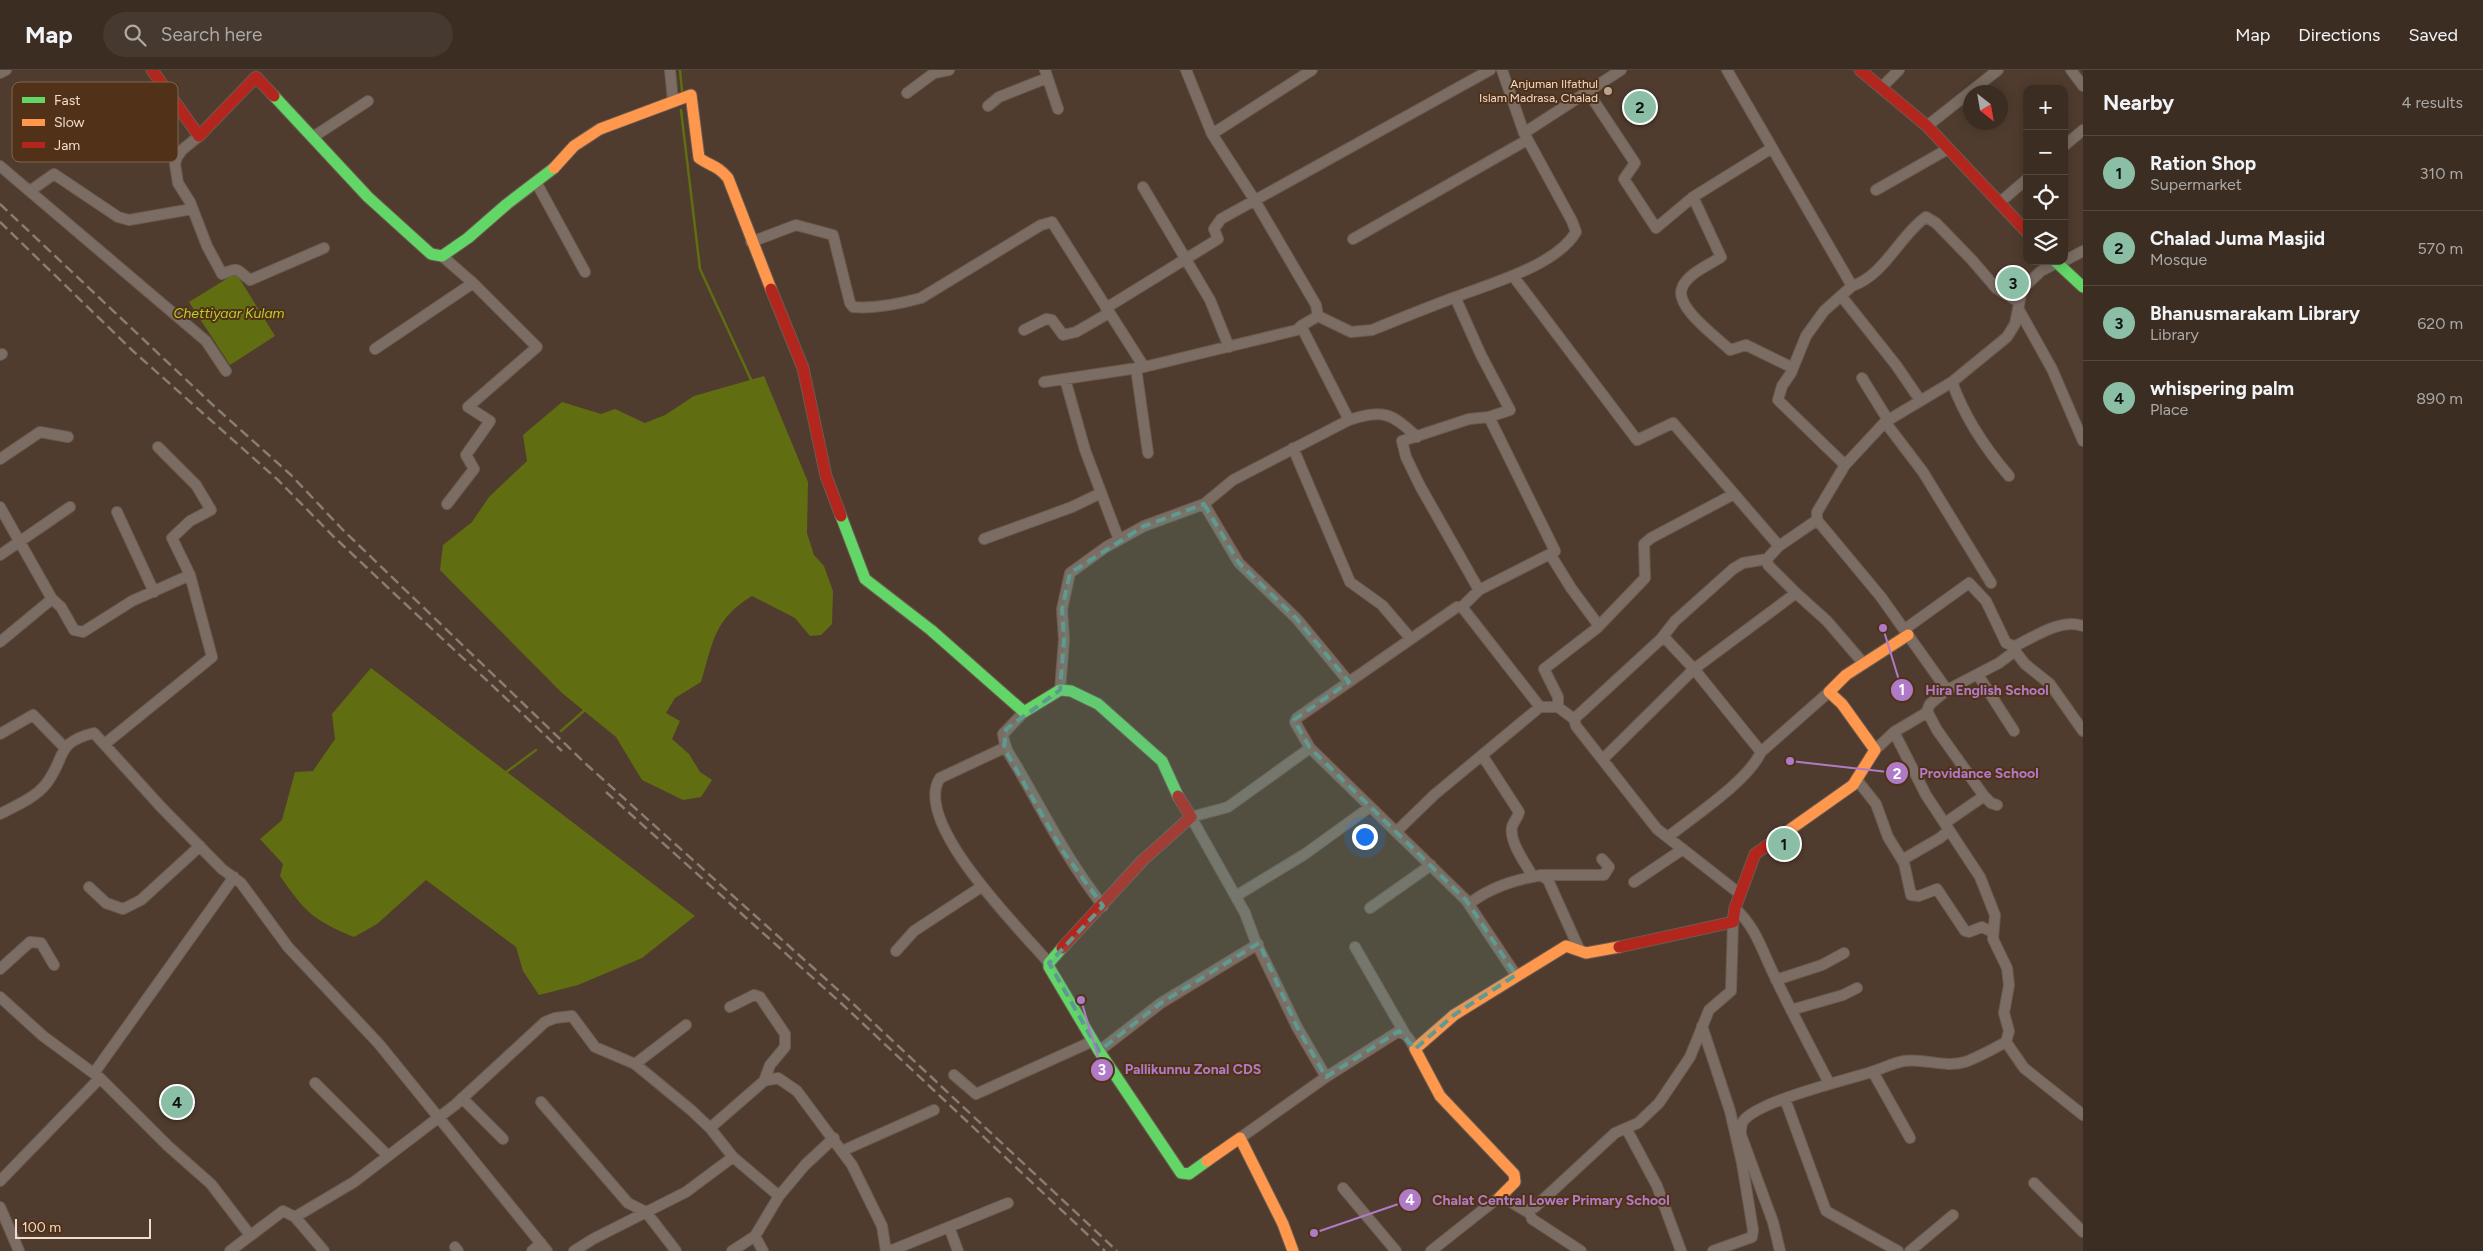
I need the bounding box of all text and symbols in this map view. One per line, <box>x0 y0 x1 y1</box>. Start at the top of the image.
search box <box>103 12 453 57</box>
text: Map <box>25 20 73 49</box>
icon: search <box>121 21 149 49</box>
text: Search here <box>161 23 262 46</box>
text: Map <box>2235 24 2270 46</box>
text: Directions <box>2298 24 2380 46</box>
text: Saved <box>2408 24 2458 46</box>
place label: Anjuman Ilfathul Islam Madrasa, Chalad <box>1479 77 1598 105</box>
legend <box>12 82 178 162</box>
marker: Anjuman Ilfathul Islam Madrasa, Chalad <box>1602 85 1614 97</box>
north arrow <box>1963 85 2008 130</box>
map controls <box>2023 85 2068 265</box>
button: + <box>2023 85 2068 130</box>
pin: 2 <box>1624 88 1656 126</box>
text: Nearby <box>2103 90 2174 115</box>
text: Fast <box>54 92 80 109</box>
text: 4 results <box>2402 93 2463 112</box>
text: Slow <box>54 114 85 131</box>
button: − <box>2023 130 2068 175</box>
text: Jam <box>54 137 80 154</box>
text: Ration Shop <box>2150 152 2256 175</box>
text: 1 <box>2116 164 2122 183</box>
text: 310 m <box>2420 164 2463 183</box>
button: locate <box>2023 175 2068 220</box>
text: Supermarket <box>2150 175 2242 194</box>
button: layers <box>2023 220 2068 265</box>
text: Chalad Juma Masjid <box>2150 227 2325 250</box>
text: 2 <box>2114 239 2124 258</box>
text: 570 m <box>2417 239 2463 258</box>
text: Mosque <box>2150 250 2207 269</box>
pin: 3 <box>1997 264 2029 302</box>
text: Bhanusmarakam Library <box>2150 302 2360 325</box>
water label: Chettiyaar Kulam <box>173 305 285 322</box>
text: 3 <box>2115 314 2123 333</box>
text: 620 m <box>2417 314 2463 333</box>
text: Library <box>2150 325 2199 344</box>
text: whispering palm <box>2150 377 2294 400</box>
text: 4 <box>2114 389 2124 408</box>
text: 890 m <box>2416 389 2463 408</box>
text: Place <box>2150 400 2188 419</box>
callout: Hira English School <box>1890 676 2059 705</box>
text: 1 <box>1899 681 1905 699</box>
text: Hira English School <box>1925 682 2049 699</box>
callout: Providance School <box>1885 759 2049 788</box>
text: 2 <box>1893 765 1902 783</box>
text: Providance School <box>1919 765 2039 782</box>
your location <box>1352 824 1378 850</box>
pin: 1 <box>1768 825 1800 863</box>
callout: Pallikunnu Zonal CDS <box>1090 1055 1271 1084</box>
text: 3 <box>1098 1061 1106 1079</box>
text: Pallikunnu Zonal CDS <box>1125 1061 1261 1078</box>
pin: 4 <box>161 1083 193 1121</box>
callout: Chalat Central Lower Primary School <box>1397 1185 1679 1214</box>
text: 4 <box>1405 1191 1415 1209</box>
text: Chalat Central Lower Primary School <box>1432 1192 1670 1209</box>
scale bar <box>15 1216 151 1239</box>
text: 100 m <box>22 1219 61 1236</box>

